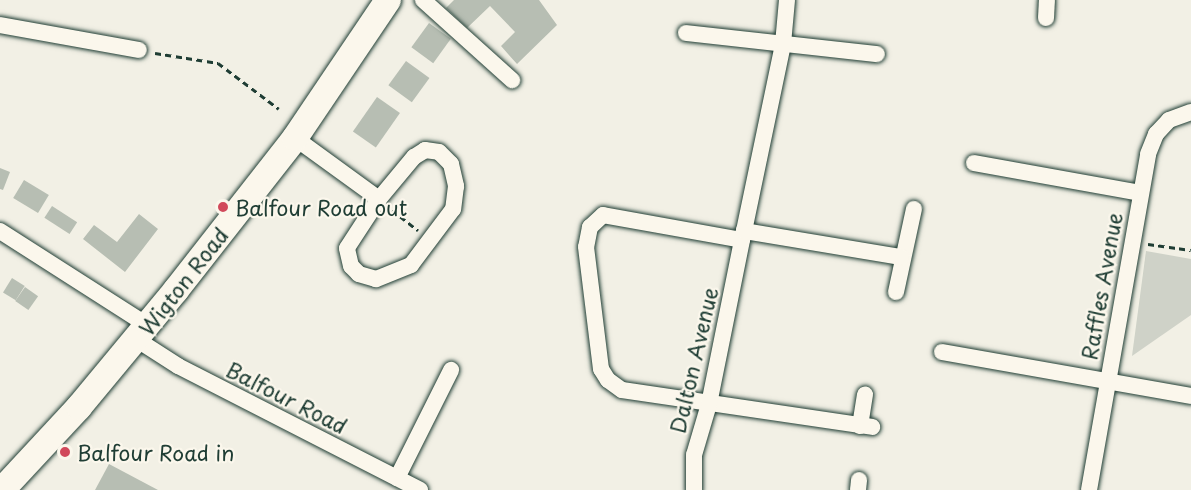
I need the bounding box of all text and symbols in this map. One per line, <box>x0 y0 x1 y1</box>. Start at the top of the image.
place label: Balfour Road out <box>235 194 407 220</box>
marker: Balfour Road out <box>216 200 230 214</box>
street label: Raffles Avenue <box>1076 210 1126 362</box>
street label: Wigton Road <box>133 222 233 340</box>
street label: Dalton Avenue <box>664 286 722 434</box>
street label: Balfour Road <box>222 356 352 438</box>
place label: Balfour Road in <box>77 439 235 465</box>
marker: Balfour Road in <box>58 445 72 459</box>

